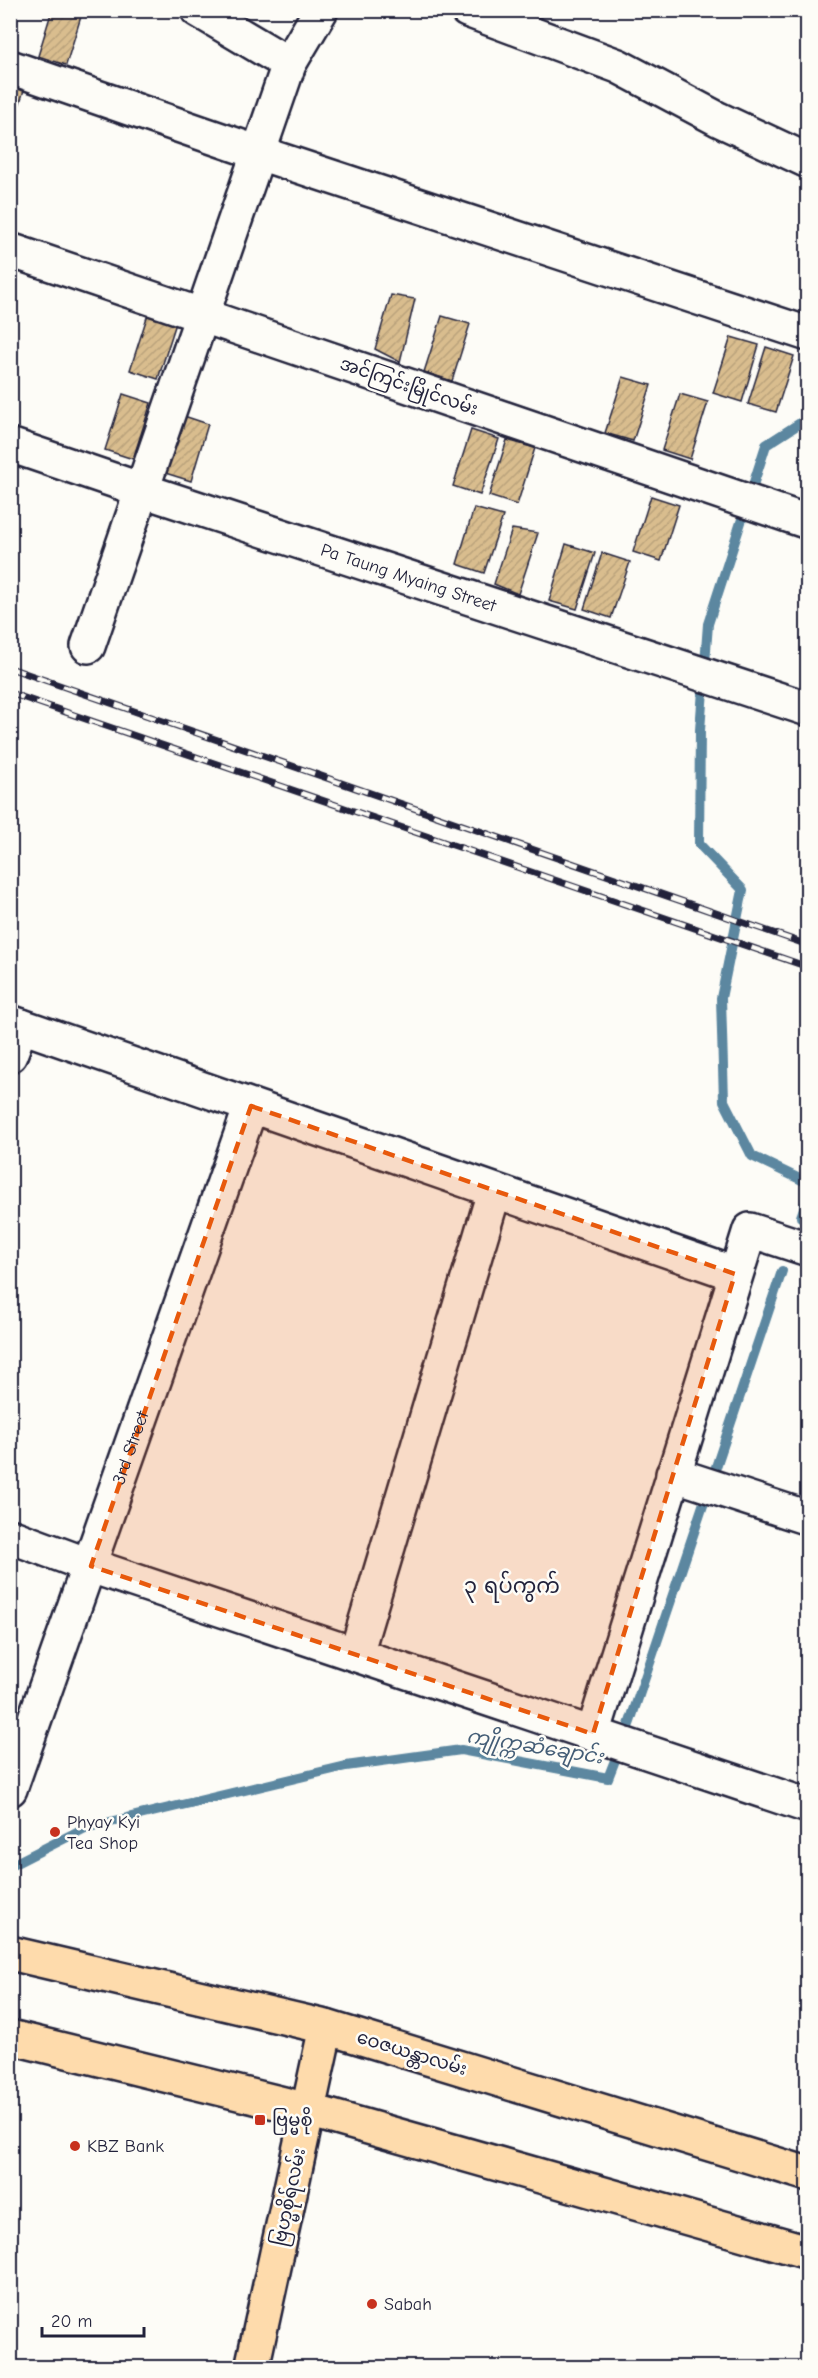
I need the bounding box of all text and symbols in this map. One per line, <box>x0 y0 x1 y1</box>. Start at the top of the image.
street label: အင်ကြင်းမြိုင်လမ်း <box>336 349 482 424</box>
street label: Pa Taung Myaing Street <box>318 540 500 617</box>
street label: 3rd Street <box>108 1407 154 1487</box>
district label: ၃ ရပ်ကွက် <box>464 1570 560 1603</box>
water label: ကျိုက္ကဆံချောင်း <box>464 1721 606 1774</box>
place label: Phyay Kyi Tea Shop <box>67 1812 140 1854</box>
marker: Phyay Kyi Tea Shop <box>48 1825 62 1839</box>
street label: ဝေဇယန္တာလမ်း <box>353 2024 470 2084</box>
place label: ဗြမ္မစို <box>272 2106 313 2135</box>
marker: ဗြမ္မစို <box>253 2113 267 2127</box>
place label: KBZ Bank <box>87 2136 164 2157</box>
marker: KBZ Bank <box>68 2139 82 2153</box>
street label: ဗြဟ္မစိုရ်လမ်း <box>265 2145 314 2249</box>
place label: Sabah <box>384 2294 432 2315</box>
marker: Sabah <box>365 2297 379 2311</box>
scale bar <box>42 2300 144 2338</box>
text: 20 m <box>51 2311 92 2332</box>

